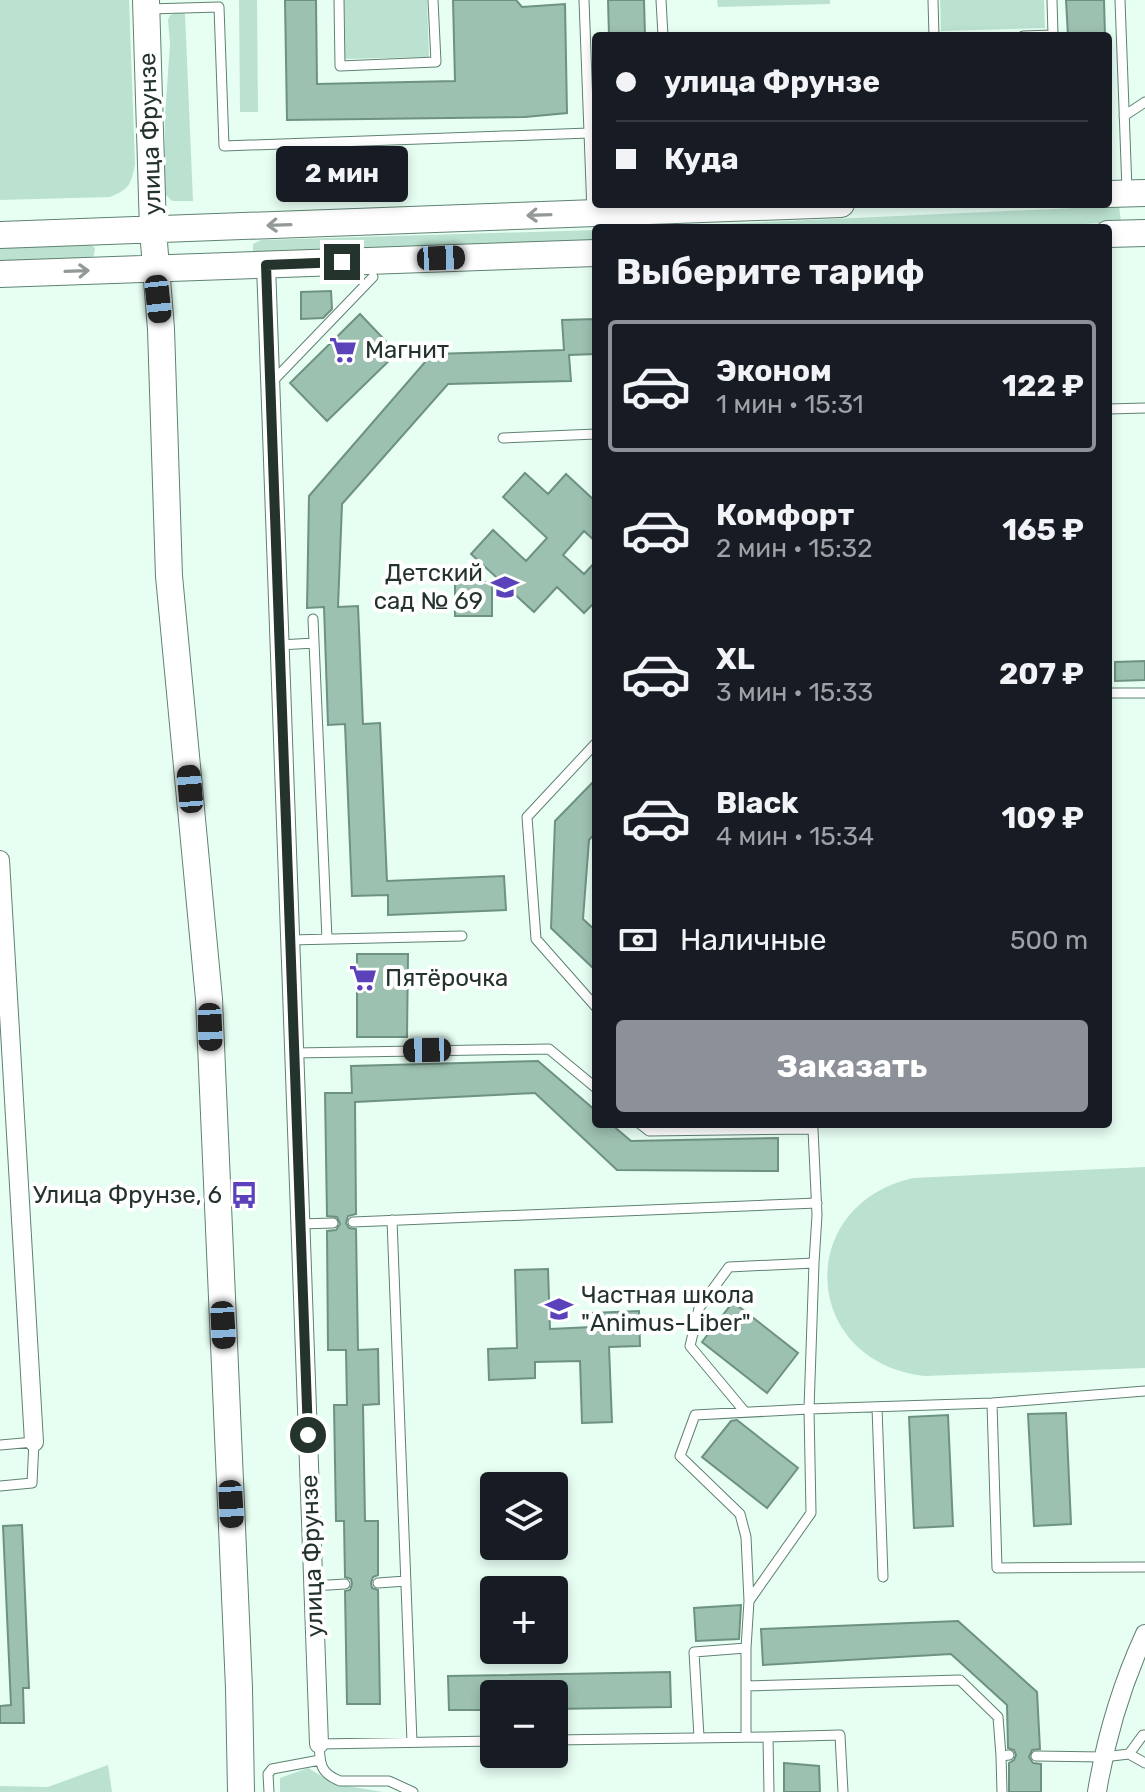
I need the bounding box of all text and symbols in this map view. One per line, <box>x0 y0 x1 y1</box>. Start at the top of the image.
street label: улица Фрунзе <box>133 52 167 216</box>
text: улица Фрунзе <box>664 64 880 100</box>
text: Куда <box>664 141 739 177</box>
callout: 2 мин <box>276 146 408 202</box>
text: 2 мин <box>305 158 379 189</box>
one-way arrow <box>526 208 553 223</box>
one-way arrow <box>266 217 293 232</box>
route end <box>324 244 360 280</box>
car <box>417 245 465 271</box>
text: Выберите тариф <box>616 250 925 293</box>
one-way arrow <box>63 264 90 279</box>
car <box>144 274 172 324</box>
supermarket icon: Магнит <box>328 335 358 365</box>
place label: Магнит <box>365 336 449 364</box>
icon: car <box>620 350 692 422</box>
text: Эконом <box>716 353 832 389</box>
text: 122 ₽ <box>1002 368 1084 404</box>
text: 1 мин · 15:31 <box>716 389 864 420</box>
icon: car <box>620 494 692 566</box>
text: Комфорт <box>716 497 854 533</box>
text: 165 ₽ <box>1002 512 1084 548</box>
text: 2 мин · 15:32 <box>716 533 872 564</box>
place label: Детский сад № 69 <box>374 559 483 615</box>
school or university icon: Детский сад № 69 <box>490 572 520 602</box>
icon: car <box>620 638 692 710</box>
text: XL <box>716 641 755 677</box>
text: 207 ₽ <box>999 656 1084 692</box>
text: 3 мин · 15:33 <box>716 677 873 708</box>
car <box>176 764 204 814</box>
icon: car <box>620 782 692 854</box>
text: Black <box>716 785 799 821</box>
text: 109 ₽ <box>1001 800 1084 836</box>
text: 4 мин · 15:34 <box>716 821 874 852</box>
icon: cash <box>616 918 660 962</box>
text: Наличные <box>680 922 826 958</box>
text: 500 m <box>1010 925 1088 956</box>
supermarket icon: Пятёрочка <box>348 963 378 993</box>
place label: Пятёрочка <box>385 964 508 992</box>
car <box>197 1003 223 1051</box>
button: Заказать <box>616 1020 1088 1112</box>
car <box>403 1038 451 1062</box>
bus stop icon: Улица Фрунзе, 6 <box>229 1180 259 1210</box>
place label: Улица Фрунзе, 6 <box>33 1181 222 1209</box>
place label: Частная школа "Animus-Liber" <box>581 1281 754 1337</box>
school or university icon: Частная школа "Animus-Liber" <box>544 1294 574 1324</box>
car <box>210 1300 236 1350</box>
route start <box>290 1417 326 1453</box>
map controls <box>480 1472 568 1768</box>
button: layers <box>480 1472 568 1560</box>
street label: улица Фрунзе <box>295 1474 329 1638</box>
car <box>218 1479 244 1529</box>
button: + <box>480 1576 568 1664</box>
button: − <box>480 1680 568 1768</box>

